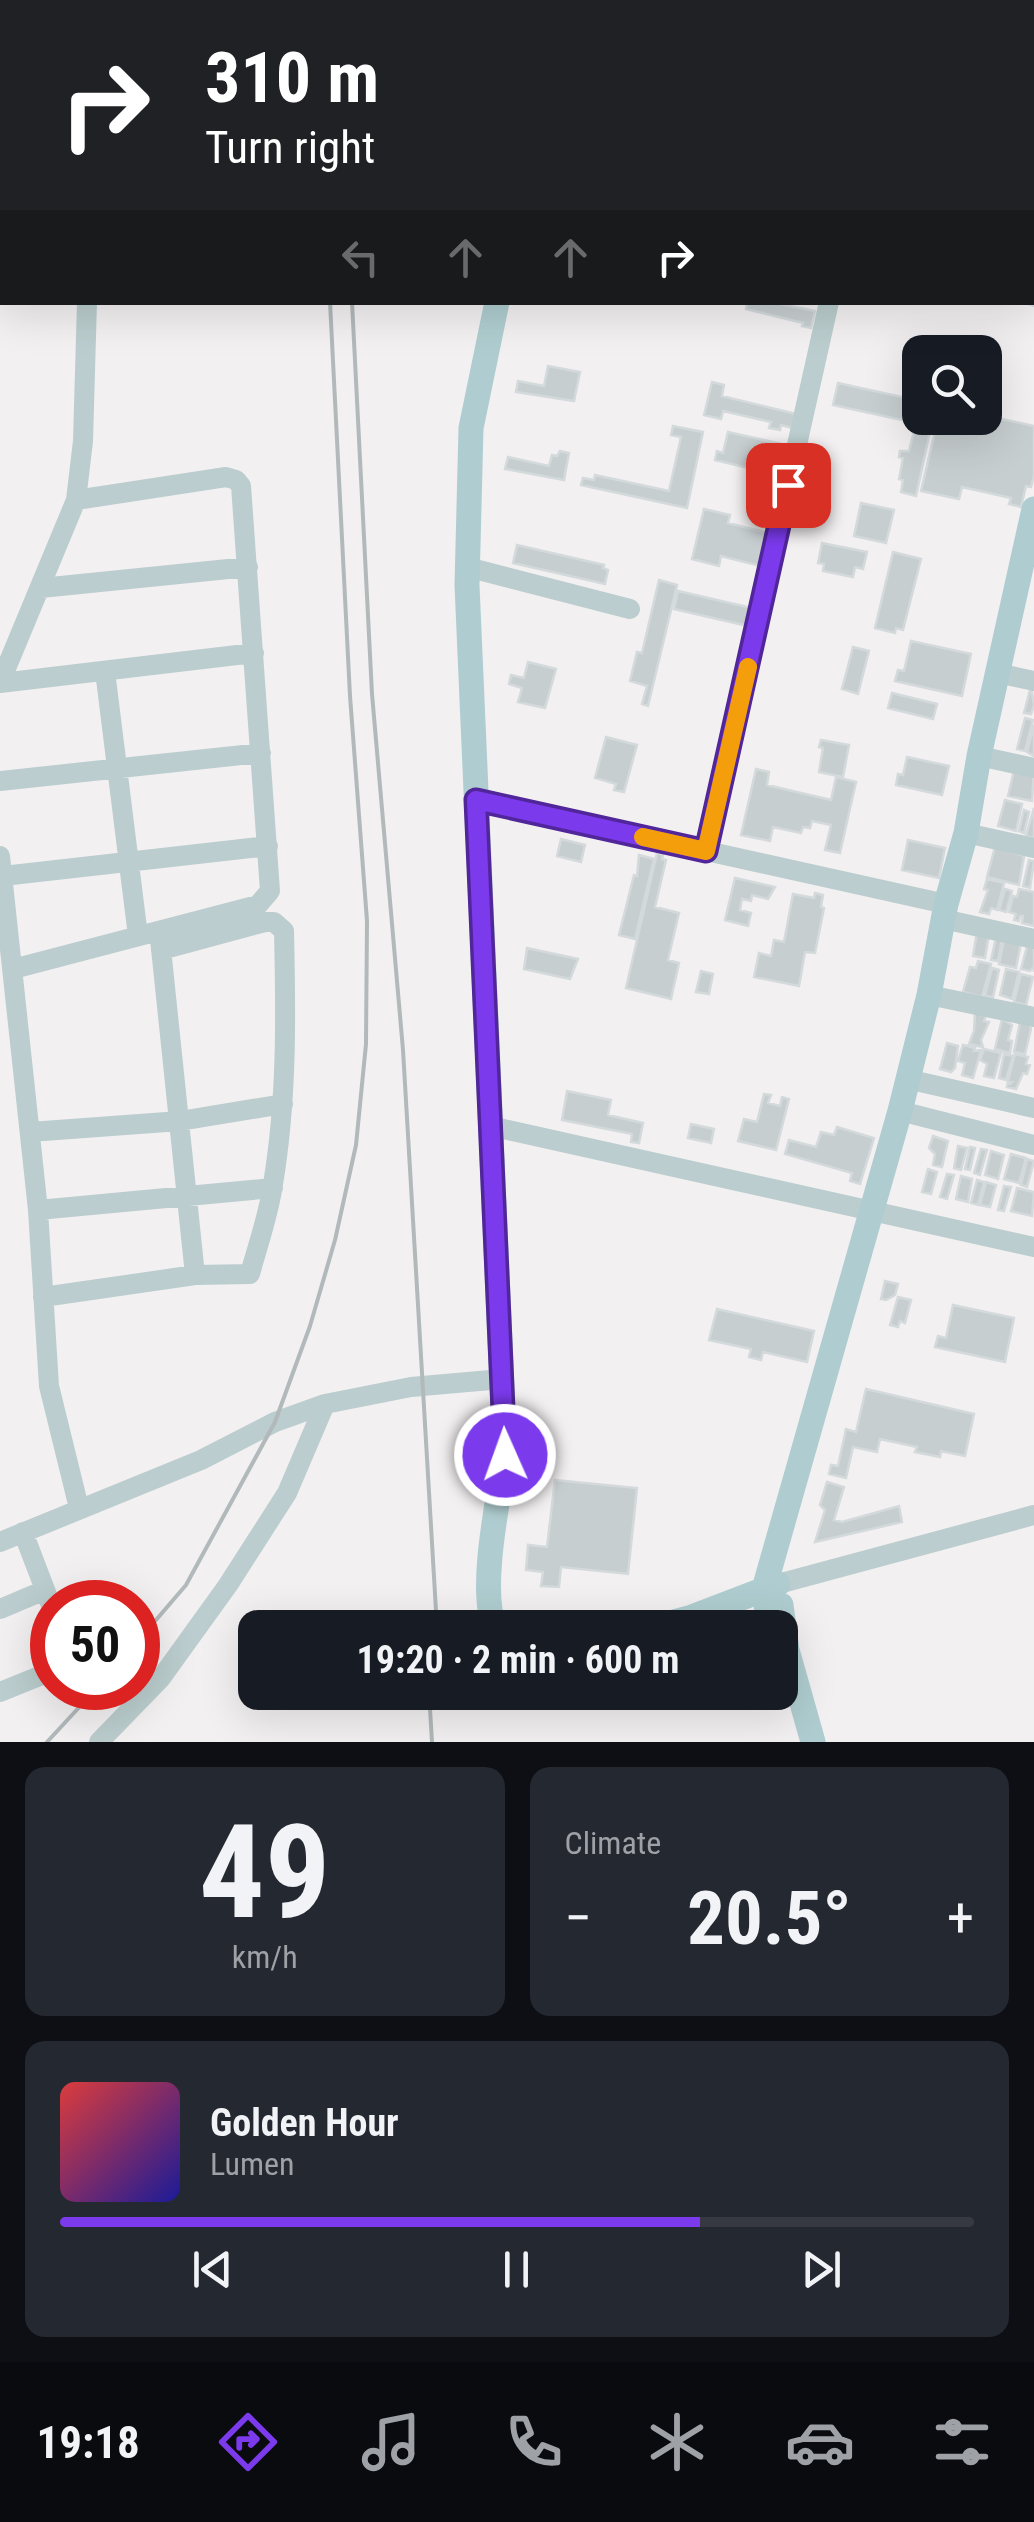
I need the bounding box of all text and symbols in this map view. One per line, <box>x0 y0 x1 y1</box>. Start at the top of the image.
text: 310 m <box>205 37 379 119</box>
icon: right <box>40 40 170 170</box>
text: Turn right <box>205 121 375 174</box>
icon: left <box>333 230 388 285</box>
icon: ahead <box>438 230 493 285</box>
icon: ahead <box>543 230 598 285</box>
icon: right <box>648 230 703 285</box>
map controls <box>902 335 1002 435</box>
button: search <box>902 335 1002 435</box>
pin <box>746 443 831 528</box>
icon: arrive <box>761 458 816 513</box>
position arrow <box>453 1403 557 1507</box>
speed limit sign: 50 <box>30 1580 160 1710</box>
text: 19:20 · 2 min · 600 m <box>357 1638 679 1682</box>
text: 49 <box>199 1796 330 1949</box>
text: Climate <box>565 1824 661 1862</box>
text: 20.5° <box>687 1874 852 1962</box>
text: − <box>565 1886 592 1950</box>
text: + <box>947 1886 974 1950</box>
text: km/h <box>232 1938 298 1976</box>
text: Golden Hour <box>210 2101 399 2145</box>
text: Lumen <box>210 2145 295 2183</box>
icon: previous <box>185 2242 240 2297</box>
icon: pause <box>489 2242 544 2297</box>
icon: next <box>794 2242 849 2297</box>
icon: directions <box>213 2407 283 2477</box>
icon: music <box>356 2407 426 2477</box>
icon: phone <box>499 2407 569 2477</box>
icon: climate <box>642 2407 712 2477</box>
icon: car <box>785 2407 855 2477</box>
icon: filters <box>927 2407 997 2477</box>
text: 19:18 <box>36 2416 140 2469</box>

